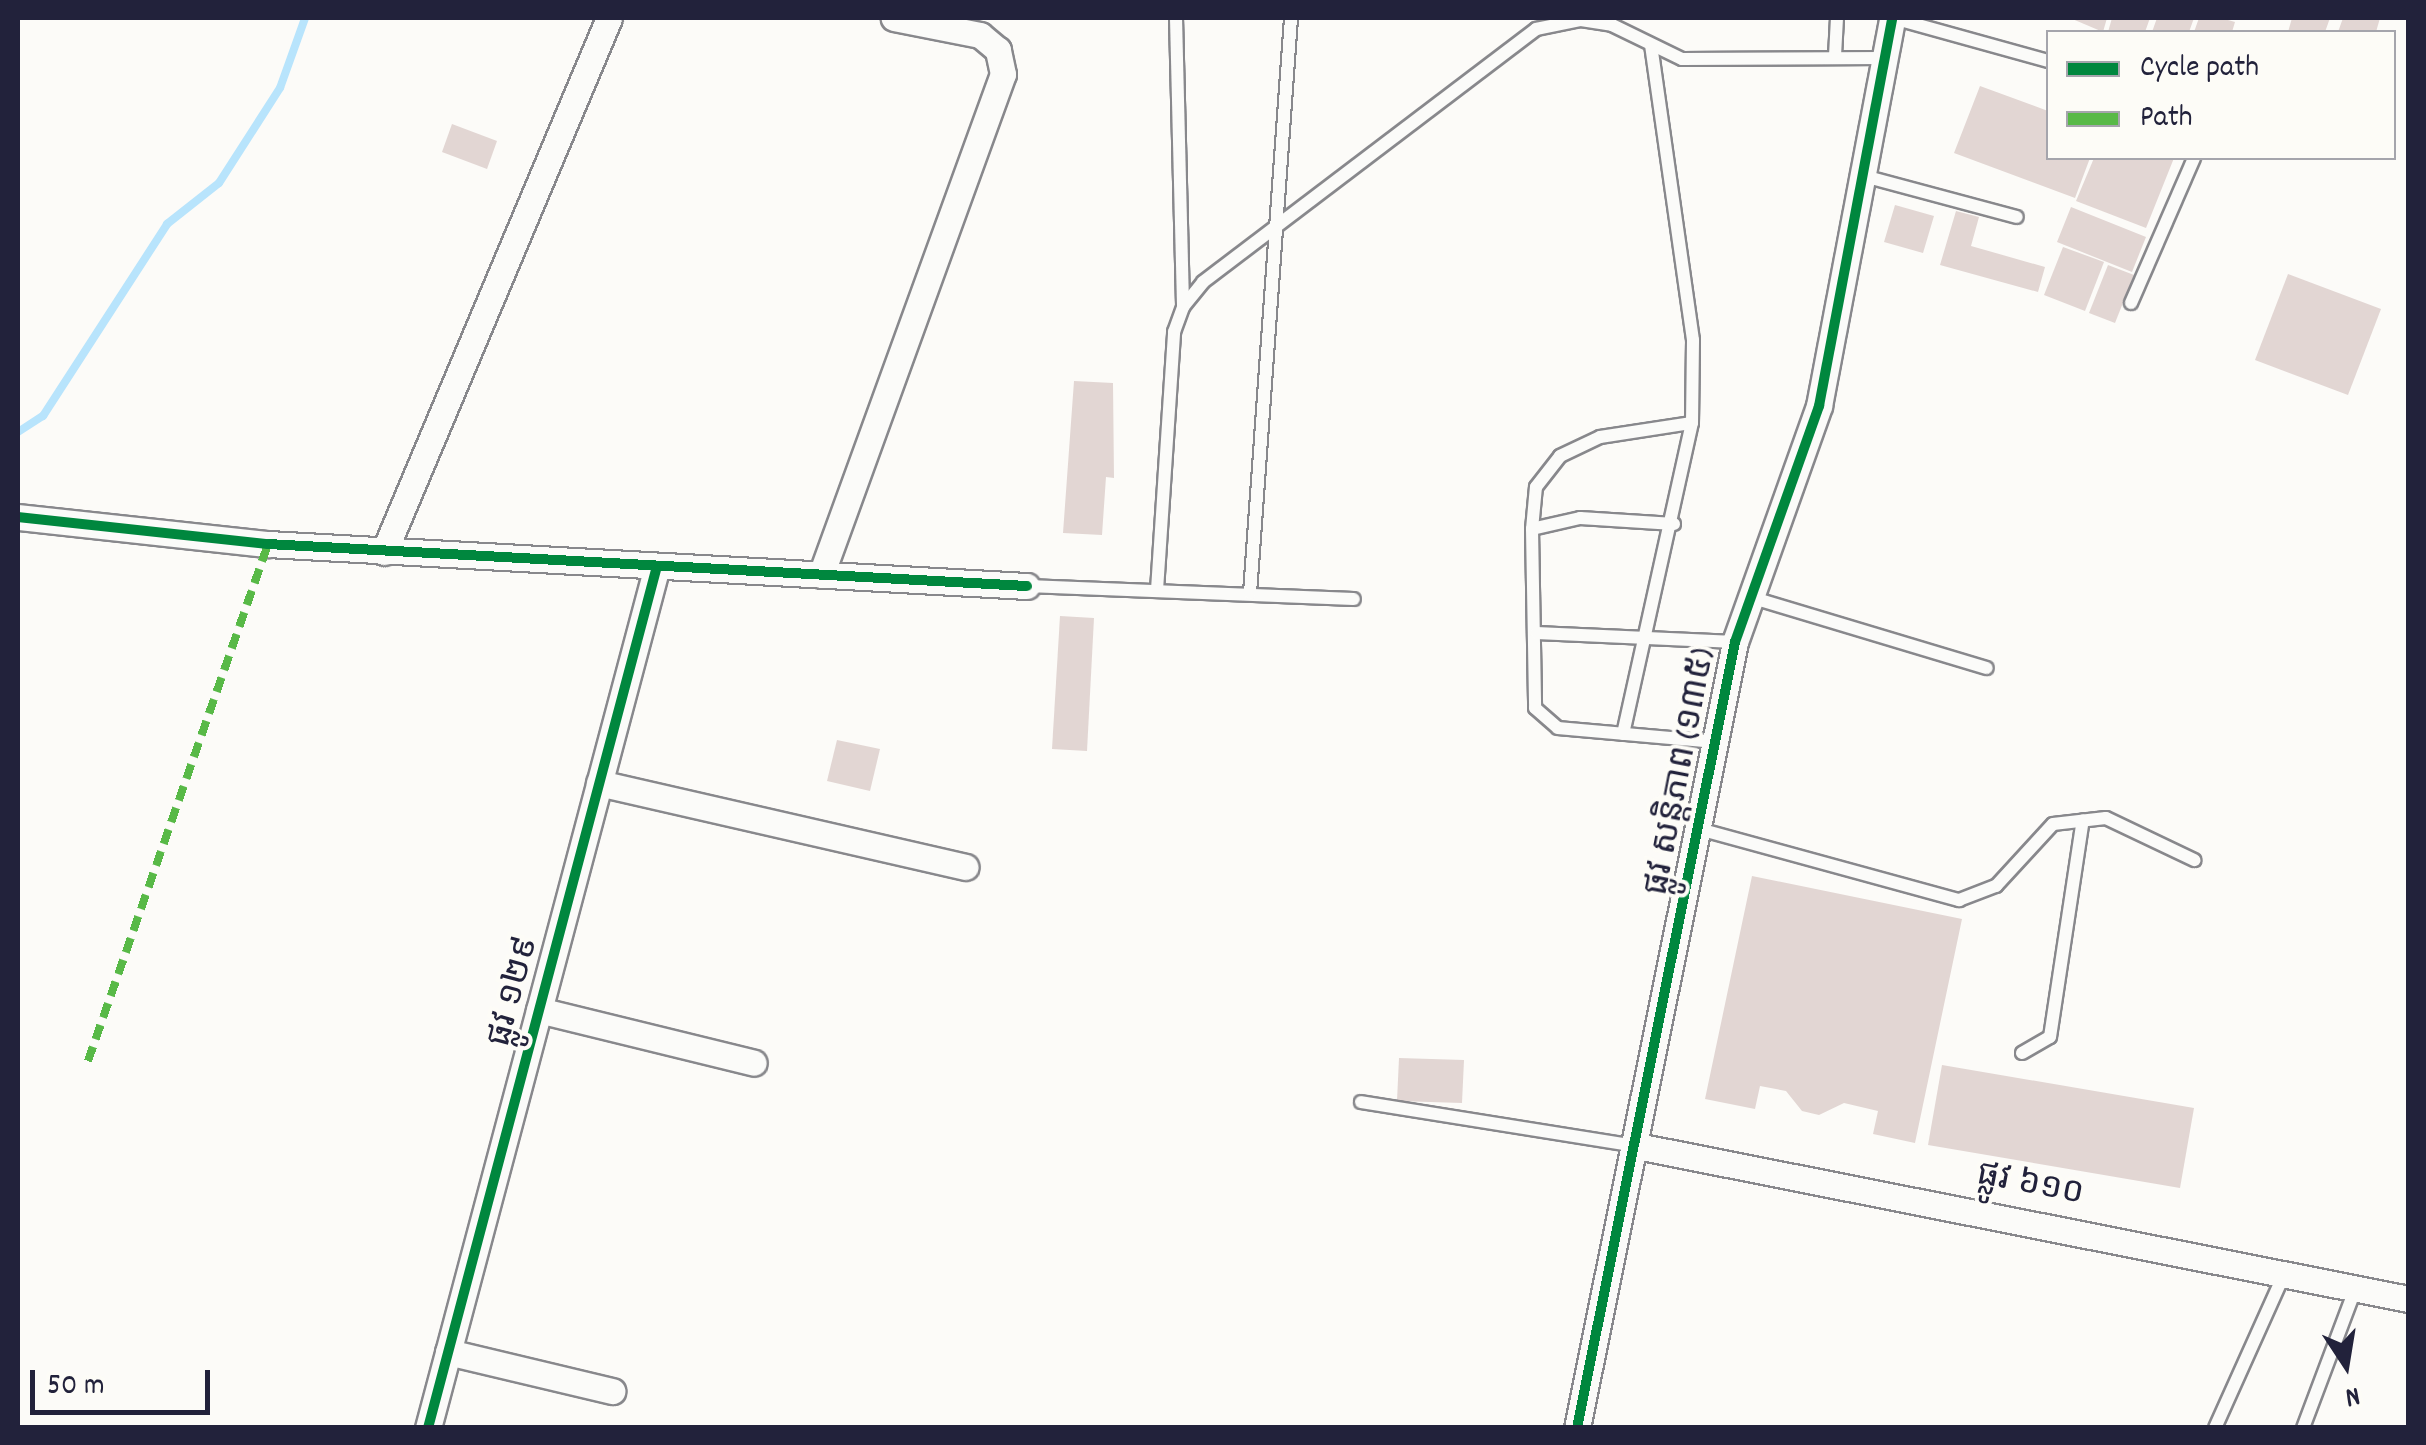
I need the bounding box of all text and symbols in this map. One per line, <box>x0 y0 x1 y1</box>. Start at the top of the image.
legend <box>2046 30 2396 160</box>
text: Cycle path <box>2140 48 2259 91</box>
text: Path <box>2140 98 2193 141</box>
street label: ផ្លូវ សន្តិភាព (១៣៥) <box>1637 645 1727 899</box>
street label: ផ្លូវ ១២៩ <box>480 932 550 1052</box>
street label: ផ្លូវ ៦១០ <box>1973 1155 2087 1217</box>
north arrow <box>2296 1315 2396 1415</box>
scale bar <box>35 1350 215 1412</box>
text: 50 m <box>47 1366 105 1409</box>
text: N <box>2341 1373 2363 1415</box>

